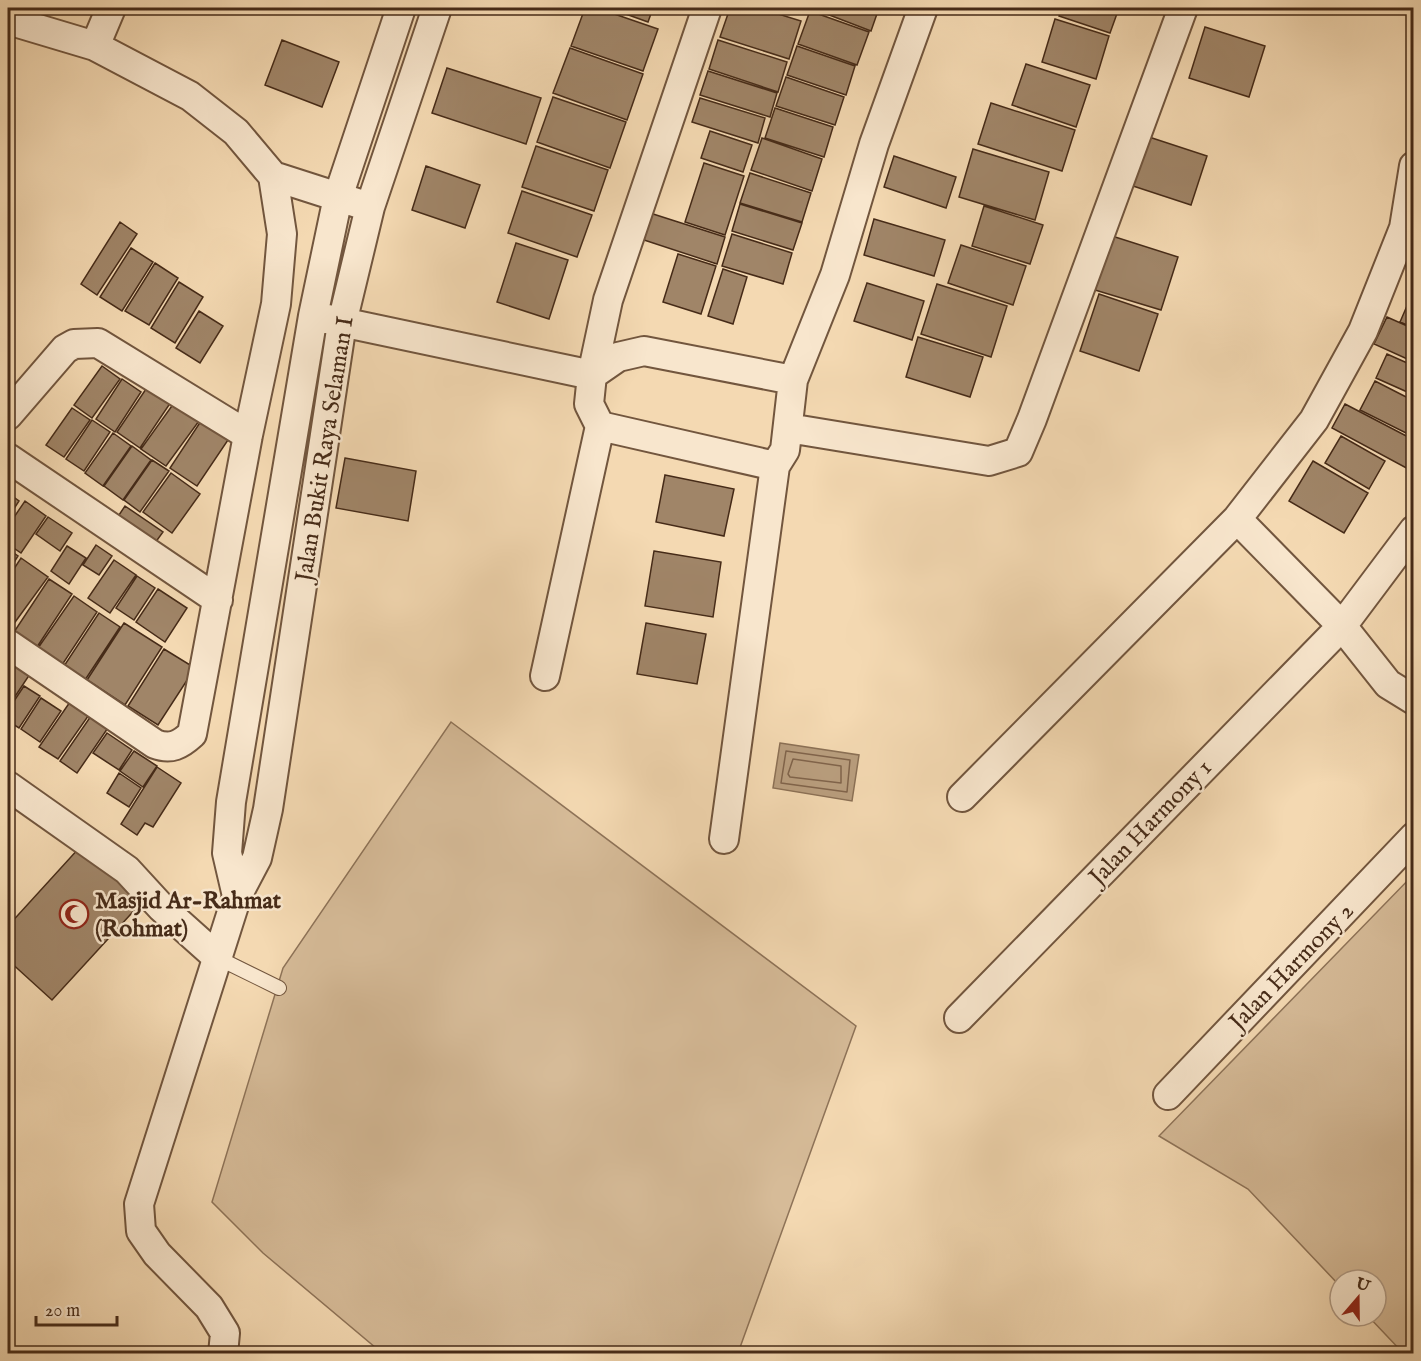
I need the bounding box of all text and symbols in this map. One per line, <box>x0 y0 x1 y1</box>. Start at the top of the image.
street label: Jalan Bukit Raya Selaman I <box>289 314 362 587</box>
street label: Jalan Harmony 1 <box>1081 753 1219 895</box>
place label: Masjid Ar-Rahmat (Rohmat) <box>95 886 282 945</box>
street label: Jalan Harmony 2 <box>1221 896 1361 1040</box>
mosque icon: Masjid Ar-Rahmat (Rohmat) <box>58 898 90 930</box>
north arrow <box>1328 1268 1388 1328</box>
text: U <box>1352 1274 1373 1298</box>
scale bar <box>36 1289 117 1327</box>
text: 20 m <box>45 1300 80 1323</box>

